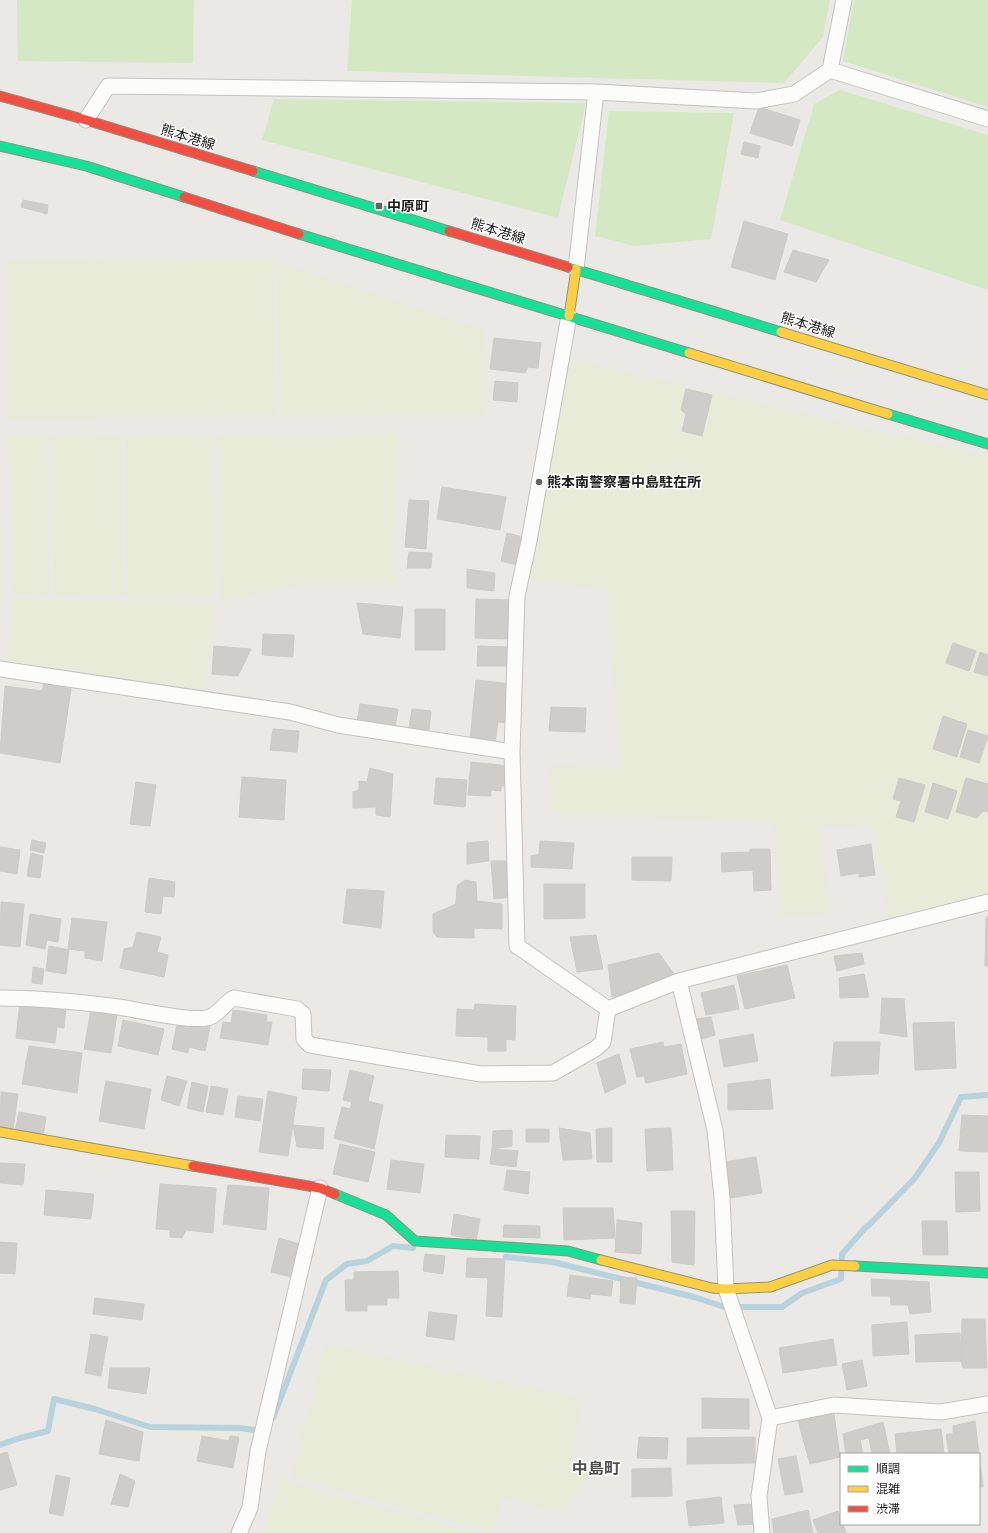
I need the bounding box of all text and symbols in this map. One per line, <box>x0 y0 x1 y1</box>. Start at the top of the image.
street label: 熊本港線 <box>159 121 217 154</box>
place label: 中原町 <box>387 198 429 215</box>
marker: 中原町 <box>374 201 384 211</box>
street label: 熊本港線 <box>469 215 527 248</box>
street label: 熊本港線 <box>779 309 837 342</box>
place label: 熊本南警察署中島駐在所 <box>547 474 701 491</box>
marker: 熊本南警察署中島駐在所 <box>534 477 544 487</box>
legend <box>840 1453 980 1525</box>
district label: 中島町 <box>572 1460 620 1479</box>
text: 順調 <box>876 1462 900 1477</box>
text: 混雑 <box>876 1482 900 1497</box>
text: 渋滞 <box>876 1502 900 1517</box>

